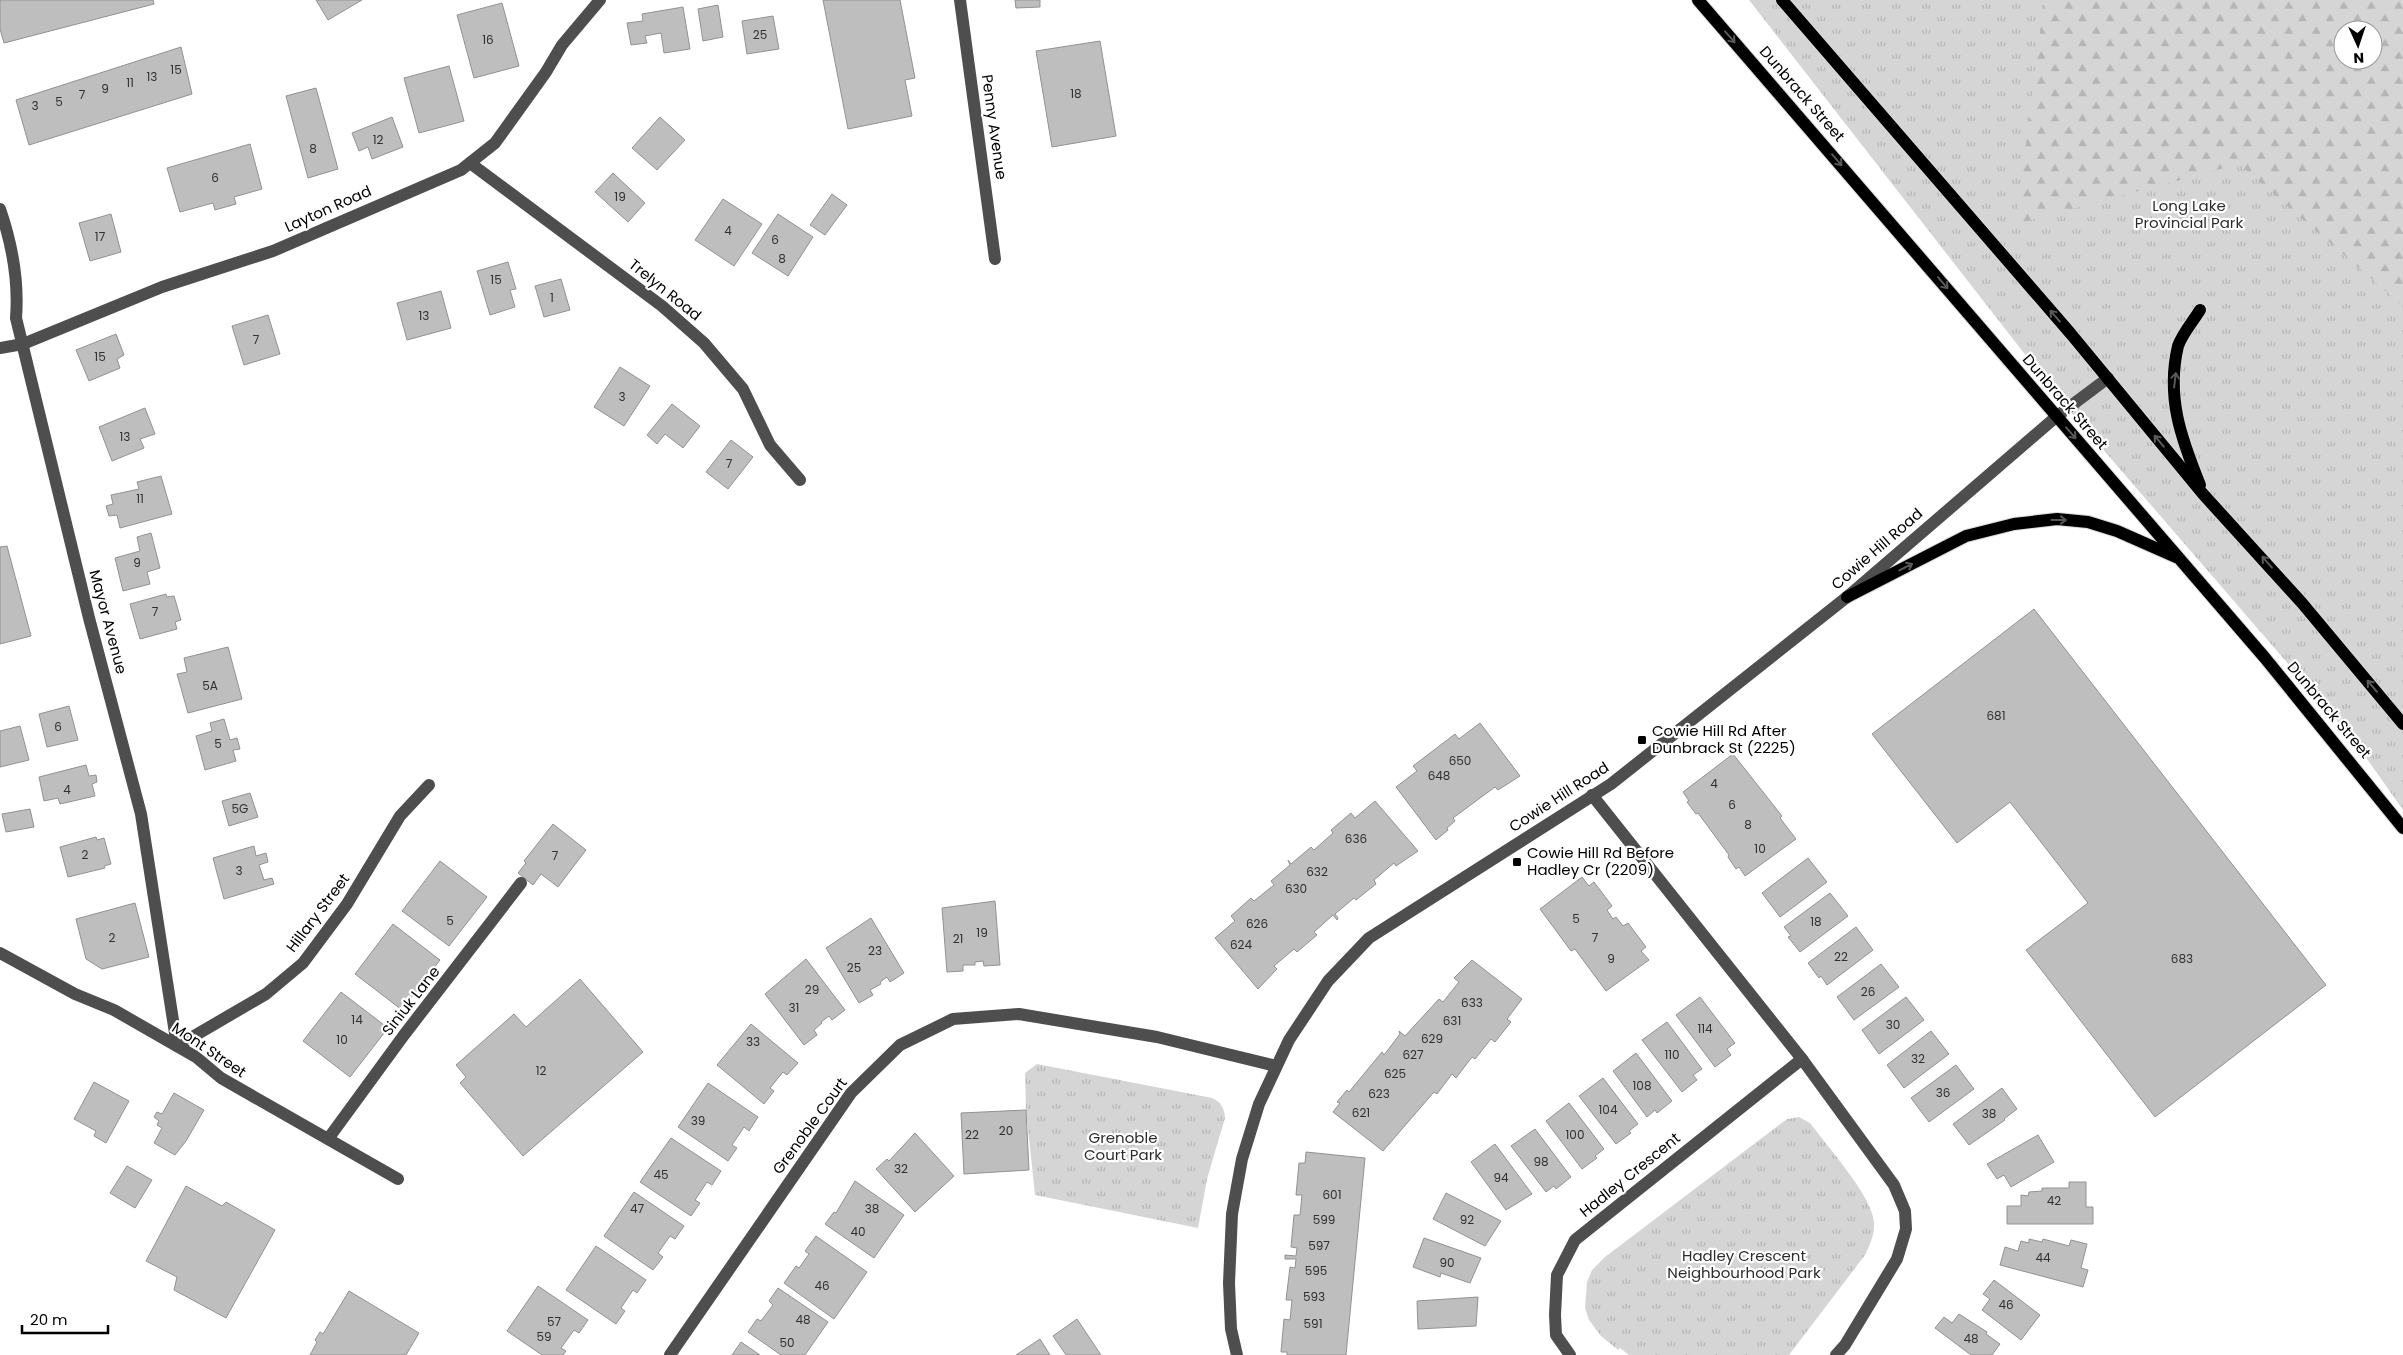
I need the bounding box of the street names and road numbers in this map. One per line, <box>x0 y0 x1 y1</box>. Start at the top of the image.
street label: Dunbrack Street <box>1755 41 1850 146</box>
street label: Penny Avenue <box>977 73 1012 181</box>
street label: Layton Road <box>281 180 374 237</box>
street label: Trelyn Road <box>625 254 706 325</box>
street label: Dunbrack Street <box>2018 349 2113 454</box>
street label: Cowie Hill Road <box>1826 503 1927 594</box>
street label: Mayor Avenue <box>84 567 132 676</box>
street label: Dunbrack Street <box>2283 657 2376 763</box>
street label: Cowie Hill Road <box>1505 756 1613 837</box>
street label: Hillary Street <box>281 869 354 956</box>
street label: Siniuk Lane <box>377 962 444 1040</box>
street label: Mont Street <box>168 1017 251 1082</box>
street label: Grenoble Court <box>767 1073 852 1178</box>
street label: Hadley Crescent <box>1575 1127 1684 1222</box>

